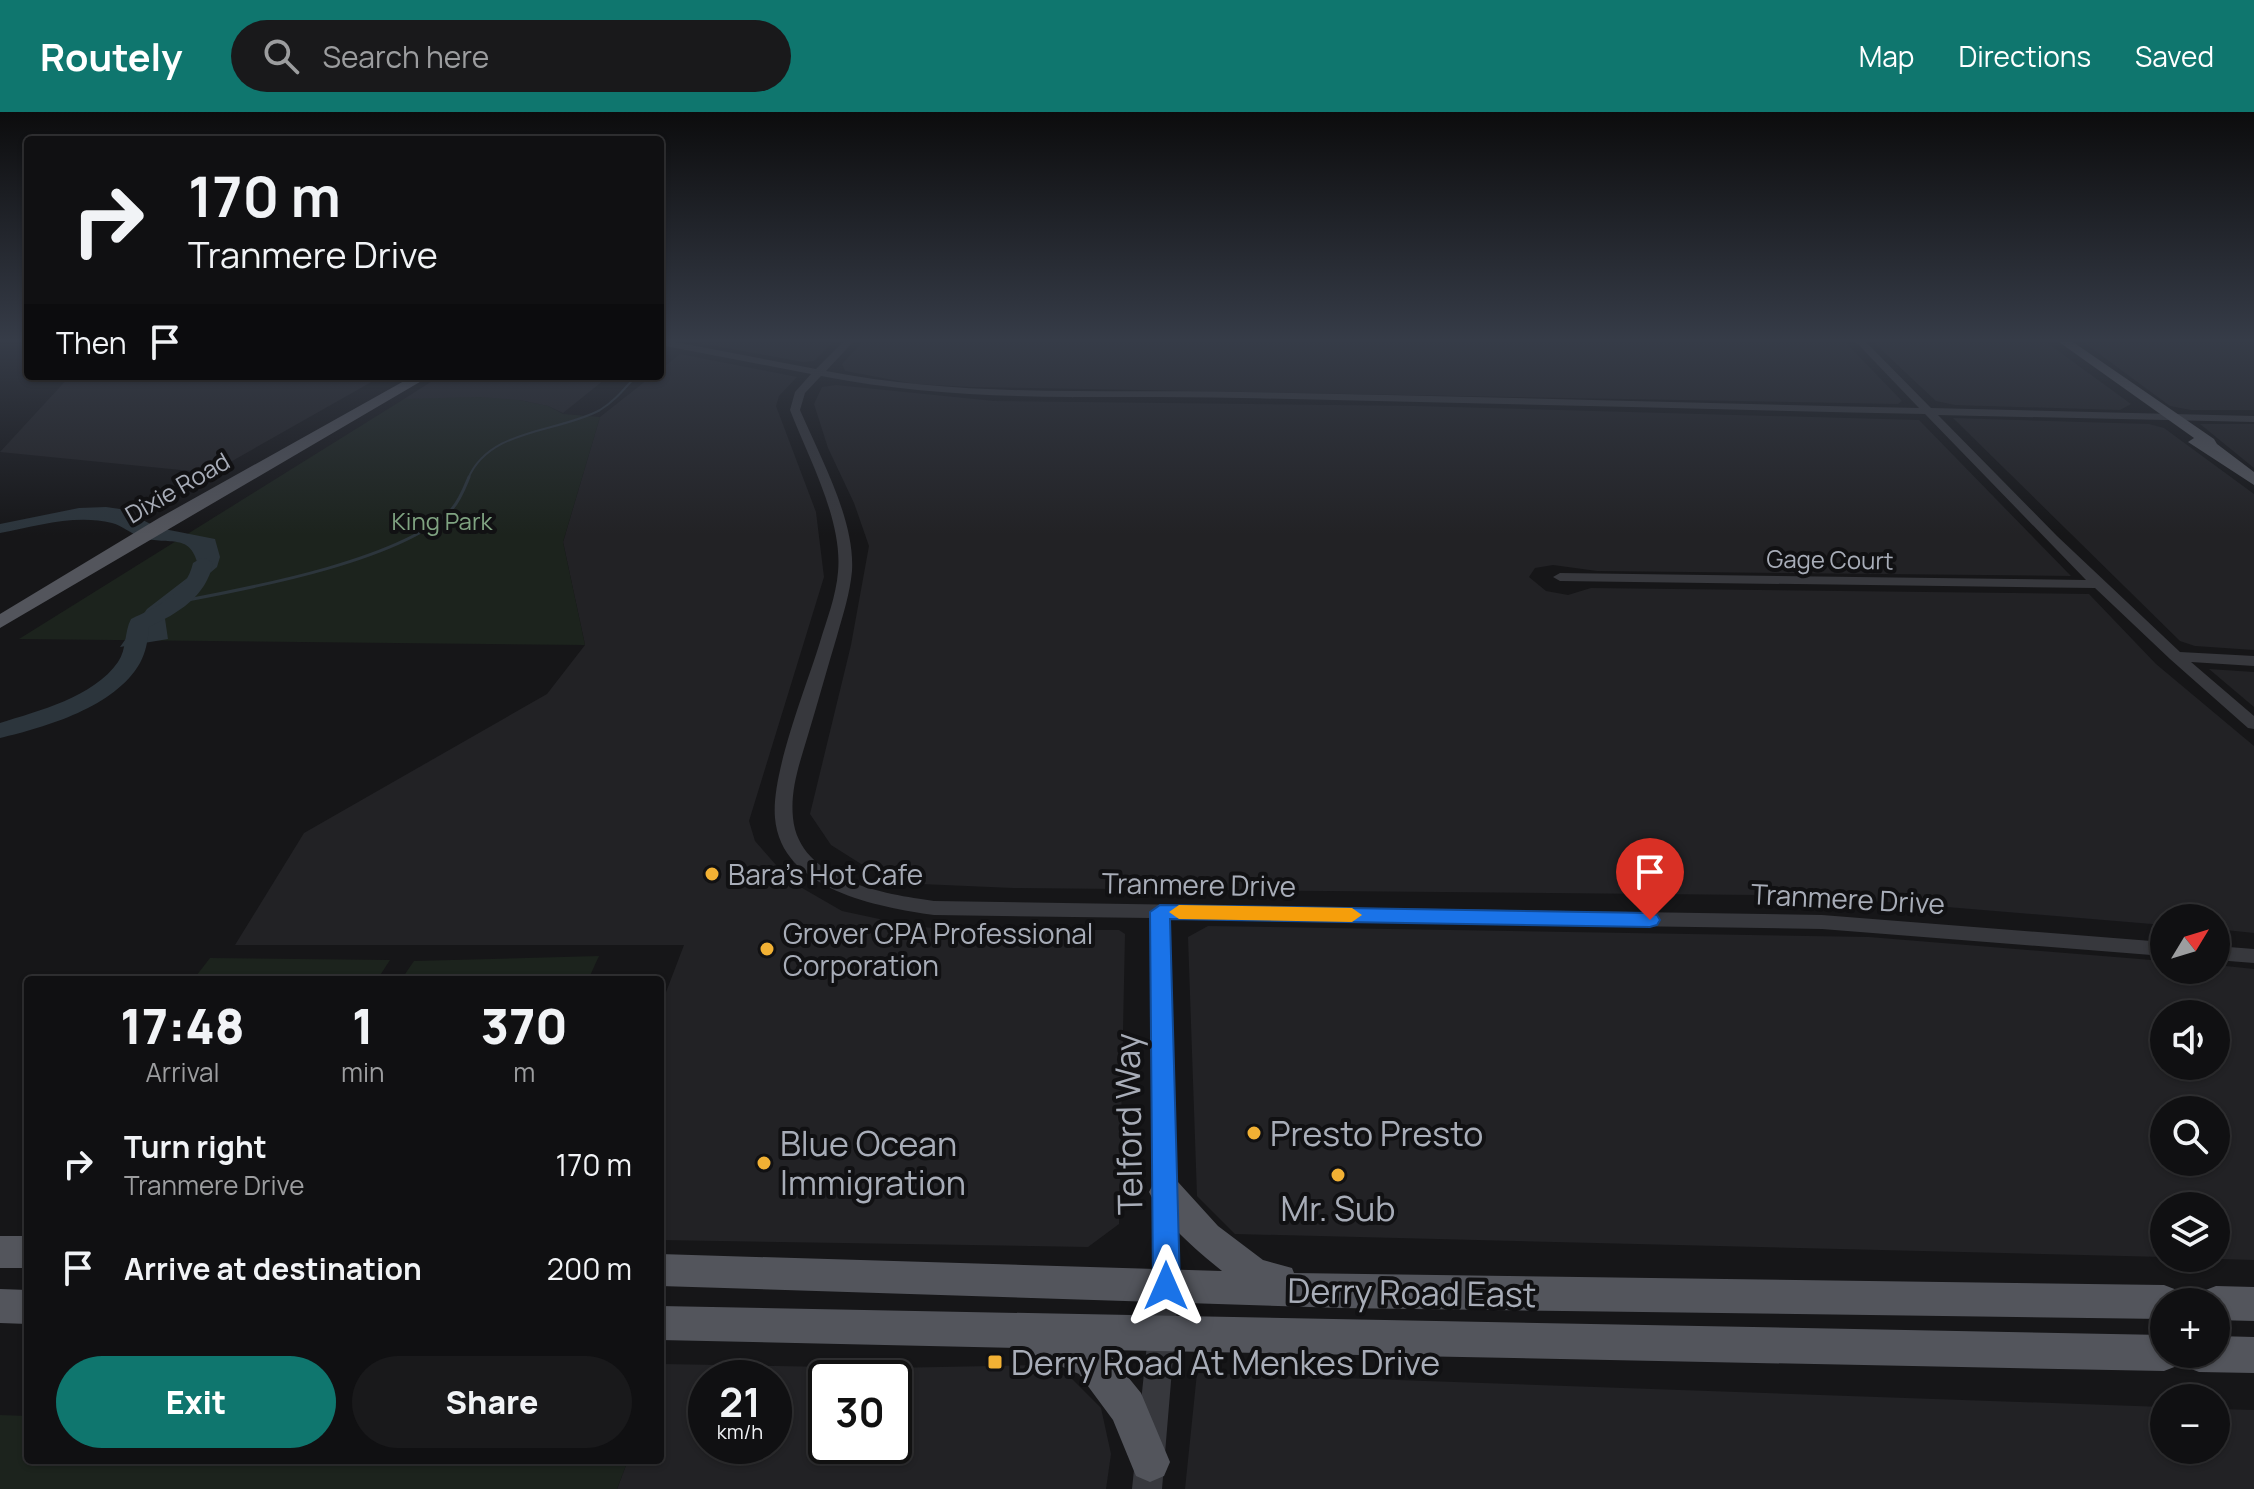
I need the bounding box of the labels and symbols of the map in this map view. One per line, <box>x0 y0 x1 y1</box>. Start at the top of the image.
street label: Dixie Road <box>119 444 235 530</box>
park label: King Park <box>392 504 494 537</box>
street label: Gage Court <box>1766 541 1894 577</box>
pin <box>1616 838 1684 920</box>
place label: Bara's Hot Cafe <box>728 855 923 893</box>
street label: Tranmere Drive <box>1102 863 1296 905</box>
marker: Bara's Hot Cafe <box>703 865 721 883</box>
street label: Tranmere Drive <box>1750 874 1946 922</box>
north arrow <box>2150 904 2230 984</box>
place label: Grover CPA Professional Corporation <box>783 914 1093 984</box>
marker: Grover CPA Professional Corporation <box>758 940 776 958</box>
street label: Telford Way <box>1103 1033 1153 1215</box>
place label: Presto Presto <box>1270 1110 1483 1156</box>
place label: Blue Ocean Immigration <box>780 1120 966 1205</box>
marker: Presto Presto <box>1245 1124 1263 1142</box>
marker: Blue Ocean Immigration <box>755 1154 773 1172</box>
marker: Mr. Sub <box>1329 1166 1347 1184</box>
place label: Mr. Sub <box>1281 1185 1395 1231</box>
position arrow <box>1124 1244 1208 1328</box>
street label: Derry Road East <box>1287 1267 1537 1317</box>
place label: Derry Road At Menkes Drive <box>1011 1339 1440 1385</box>
marker: Derry Road At Menkes Drive <box>986 1353 1004 1371</box>
speed limit sign: 30 <box>808 1360 912 1464</box>

